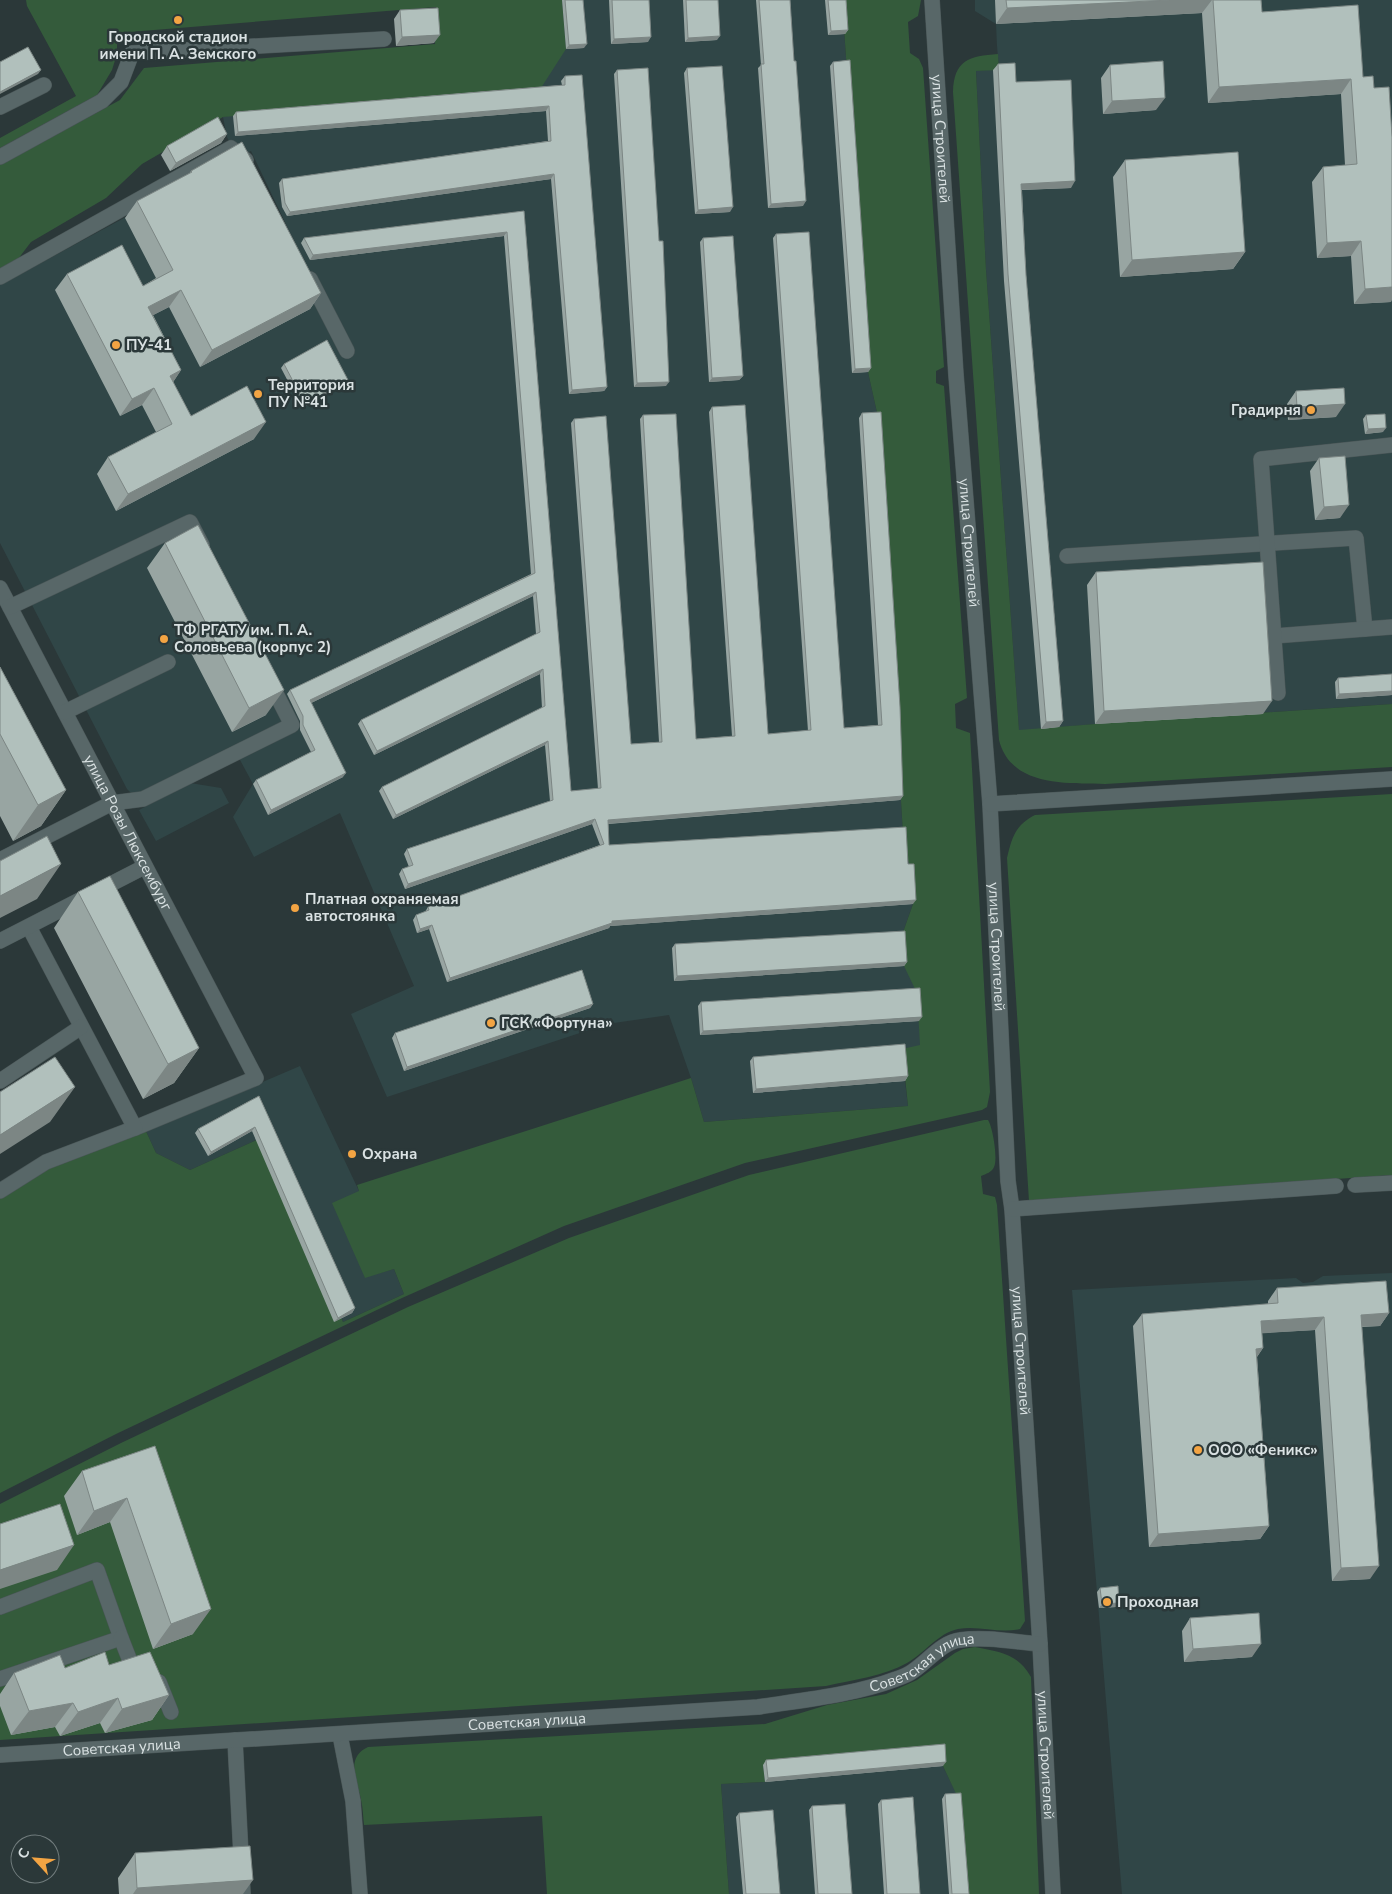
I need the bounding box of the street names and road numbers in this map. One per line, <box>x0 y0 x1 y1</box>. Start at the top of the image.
street label: улица Строителей <box>927 74 955 204</box>
street label: улица Строителей <box>954 478 984 608</box>
street label: улица Розы Люксембург <box>79 751 177 914</box>
street label: улица Строителей <box>984 882 1010 1012</box>
street label: улица Строителей <box>1007 1286 1035 1416</box>
street label: Советская улица <box>867 1629 975 1697</box>
street label: улица Строителей <box>1032 1690 1059 1820</box>
street label: Советская улица <box>467 1708 587 1735</box>
street label: Советская улица <box>62 1734 181 1761</box>

